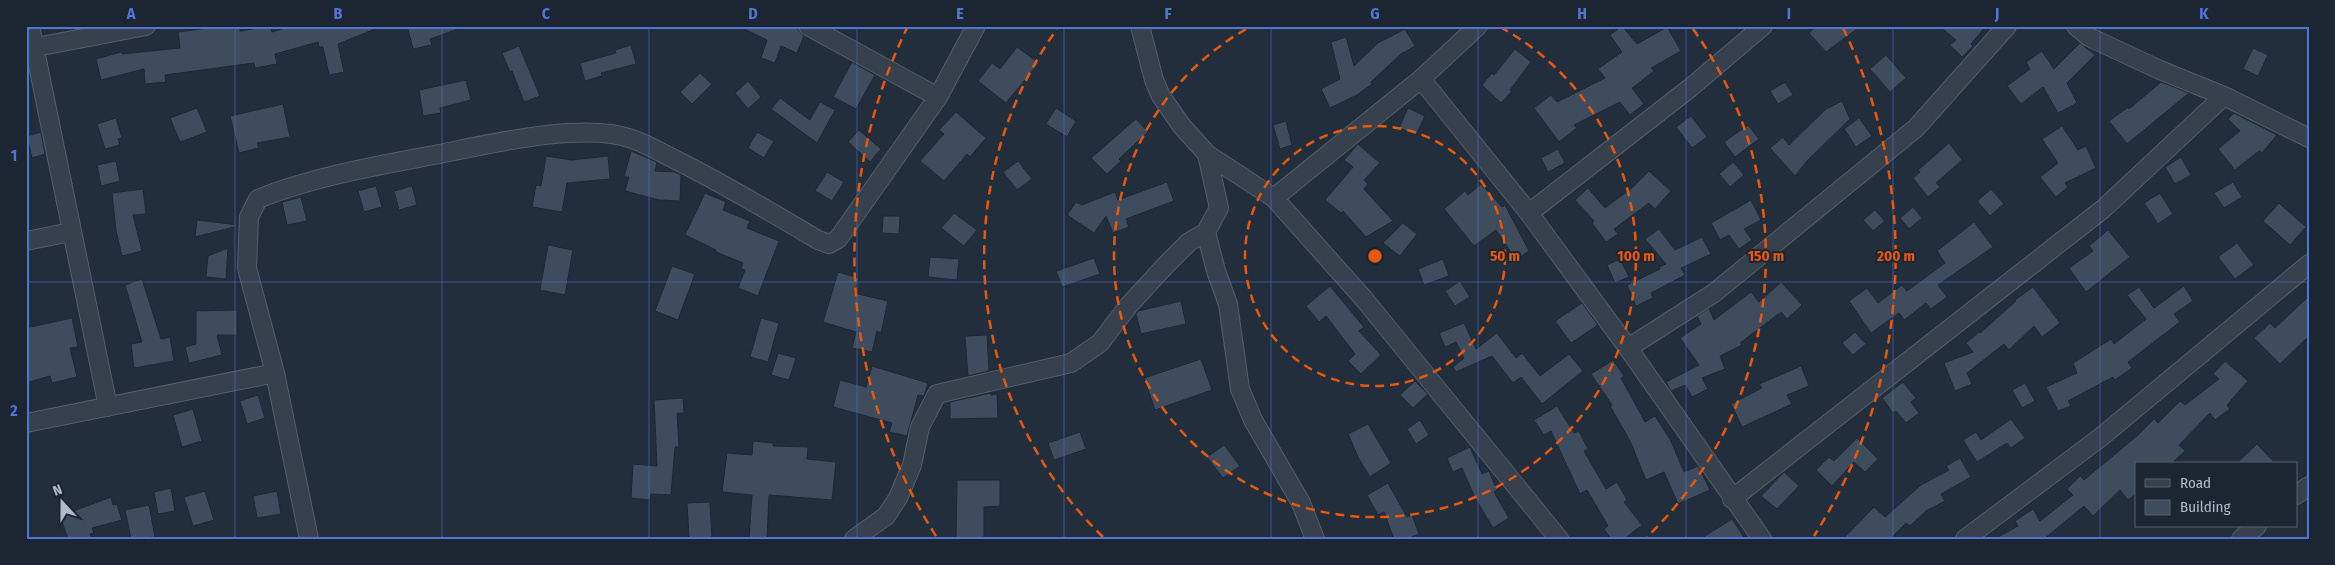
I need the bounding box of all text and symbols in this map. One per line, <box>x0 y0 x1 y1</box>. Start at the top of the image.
text: A <box>126 4 136 23</box>
text: B <box>334 4 343 23</box>
text: C <box>542 4 551 23</box>
text: D <box>748 4 758 23</box>
text: E <box>956 4 964 23</box>
text: F <box>1164 4 1172 23</box>
text: G <box>1370 4 1380 23</box>
text: H <box>1577 4 1587 23</box>
text: I <box>1787 4 1791 23</box>
text: J <box>1994 4 1999 23</box>
text: K <box>2199 4 2209 23</box>
text: 1 <box>11 146 17 165</box>
centre of rings <box>1366 247 1384 265</box>
text: 50 m <box>1490 247 1520 265</box>
text: 100 m <box>1617 247 1655 265</box>
text: 150 m <box>1748 247 1784 265</box>
text: 200 m <box>1876 247 1915 265</box>
text: 2 <box>9 401 18 420</box>
legend <box>2135 462 2298 528</box>
text: Road <box>2180 474 2211 492</box>
north arrow <box>38 478 88 528</box>
text: N <box>51 481 64 500</box>
text: Building <box>2180 498 2231 516</box>

